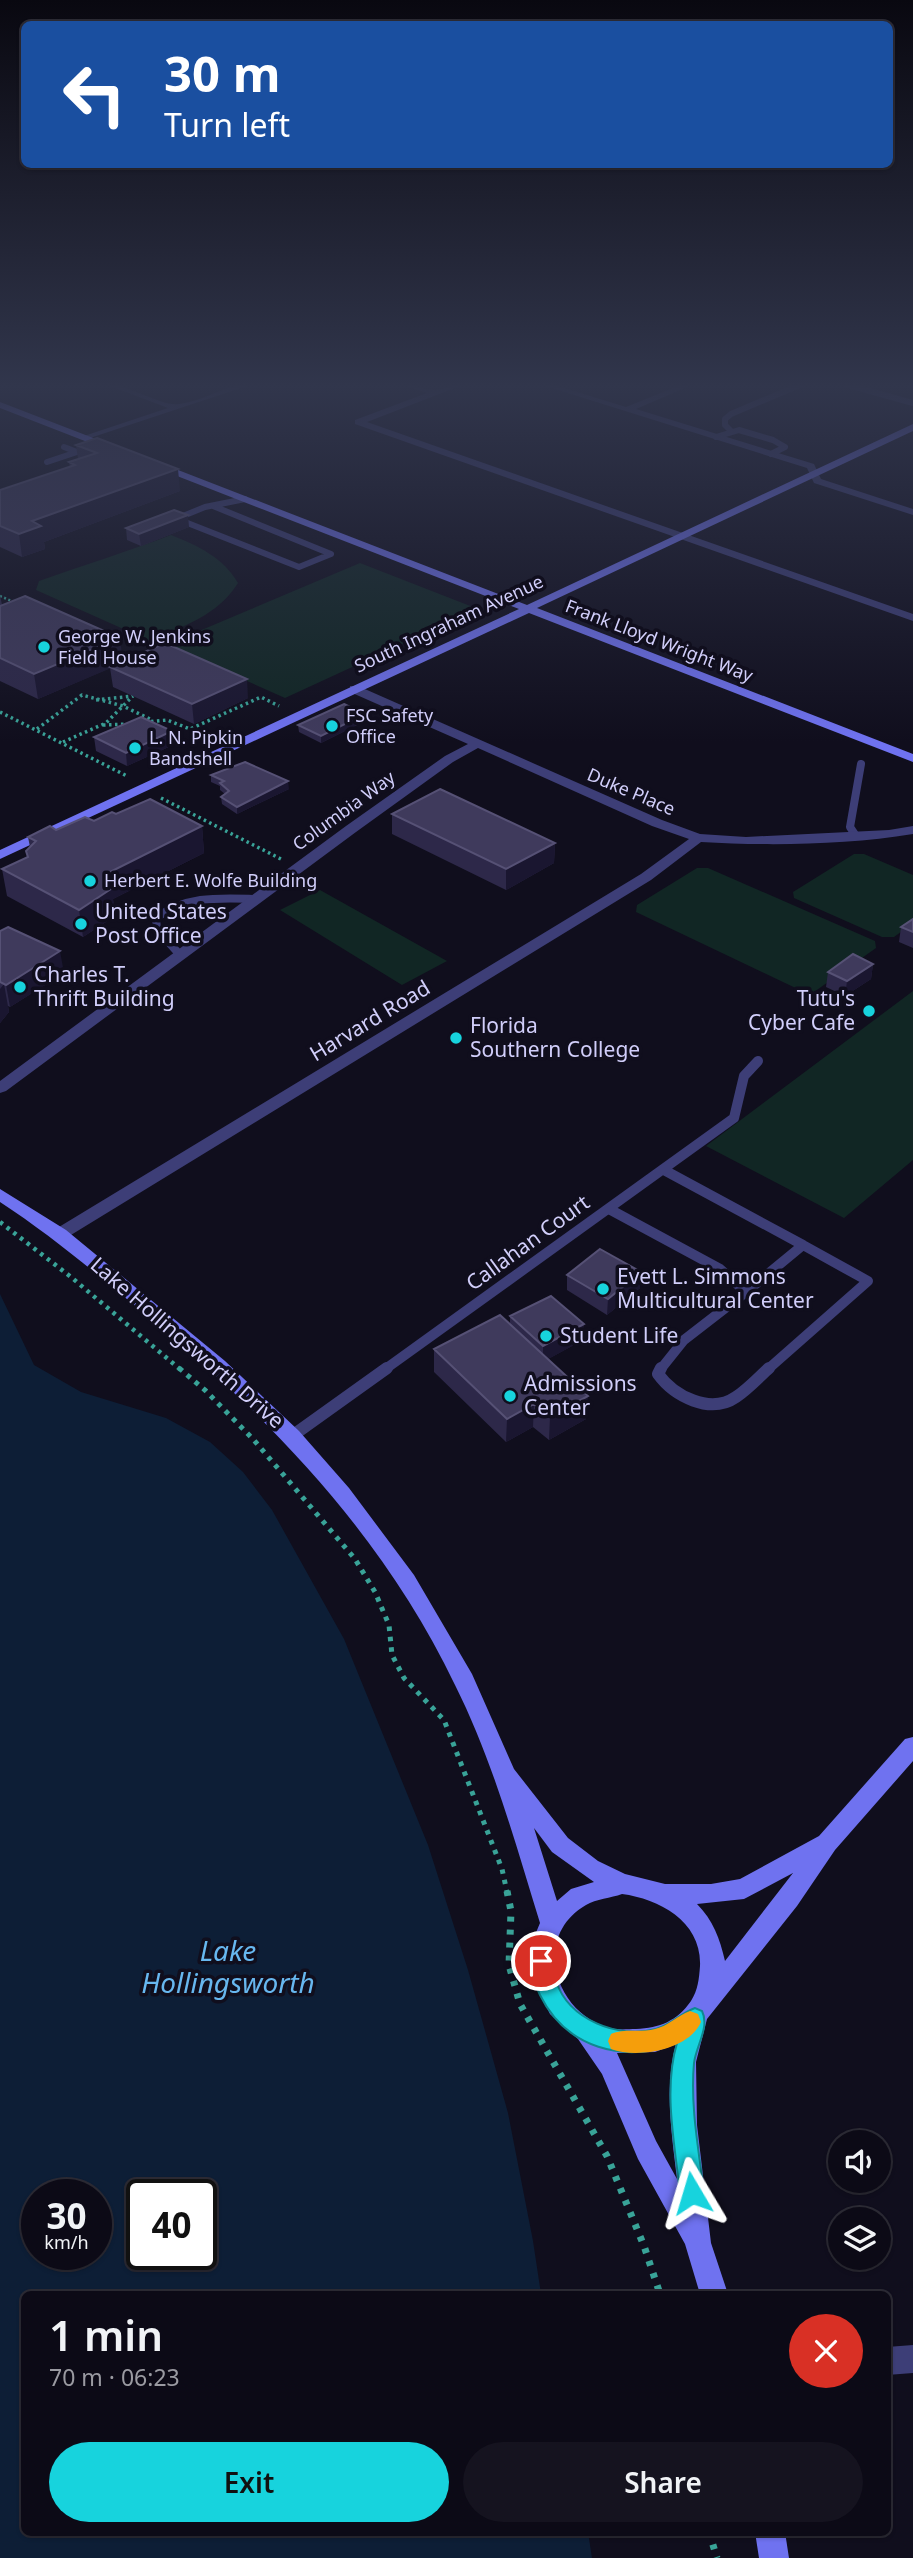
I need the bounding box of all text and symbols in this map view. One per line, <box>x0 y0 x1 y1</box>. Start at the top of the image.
text: 30 m <box>164 40 281 106</box>
icon: left <box>49 49 140 140</box>
text: Turn left <box>164 103 290 146</box>
street label: South Ingraham Avenue <box>350 569 547 677</box>
street label: Frank Lloyd Wright Way <box>562 593 757 687</box>
place label: George W. Jenkins Field House <box>58 624 211 669</box>
marker: George W. Jenkins Field House <box>36 639 52 655</box>
place label: FSC Safety Office <box>346 703 434 748</box>
marker: FSC Safety Office <box>324 718 340 734</box>
place label: L. N. Pipkin Bandshell <box>149 725 243 770</box>
marker: L. N. Pipkin Bandshell <box>127 740 143 756</box>
street label: Duke Place <box>584 762 679 820</box>
street label: Columbia Way <box>287 764 400 855</box>
place label: Herbert E. Wolfe Building <box>104 868 317 892</box>
marker: Herbert E. Wolfe Building <box>82 873 98 889</box>
place label: United States Post Office <box>95 897 227 949</box>
marker: United States Post Office <box>73 916 89 932</box>
place label: Charles T. Thrift Building <box>34 960 175 1012</box>
street label: Harvard Road <box>304 973 435 1067</box>
marker: Charles T. Thrift Building <box>12 979 28 995</box>
place label: Tutu's Cyber Cafe <box>748 984 855 1036</box>
marker: Tutu's Cyber Cafe <box>861 1003 877 1019</box>
place label: Florida Southern College <box>470 1011 640 1063</box>
marker: Florida Southern College <box>448 1030 464 1046</box>
street label: Callahan Court <box>460 1188 595 1296</box>
street label: Lake Hollingsworth Drive <box>85 1250 290 1434</box>
place label: Evett L. Simmons Multicultural Center <box>617 1262 814 1314</box>
marker: Evett L. Simmons Multicultural Center <box>595 1281 611 1297</box>
place label: Student Life <box>560 1321 678 1349</box>
marker: Student Life <box>538 1328 554 1344</box>
place label: Admissions Center <box>524 1369 637 1421</box>
marker: Admissions Center <box>502 1388 518 1404</box>
water label: Lake Hollingsworth <box>141 1931 315 2001</box>
pin <box>511 1931 571 1991</box>
icon: arrive <box>522 1942 560 1980</box>
map controls <box>828 2130 891 2270</box>
button: sound <box>828 2130 891 2193</box>
position arrow <box>655 2156 729 2230</box>
speed limit sign: 40 <box>126 2179 217 2270</box>
text: 30 <box>46 2192 87 2239</box>
button: layers <box>828 2207 891 2270</box>
text: km/h <box>44 2230 89 2254</box>
text: 1 min <box>49 2306 163 2363</box>
button: close <box>789 2314 863 2388</box>
text: 70 m · 06:23 <box>49 2361 180 2393</box>
button: Exit <box>49 2442 449 2522</box>
button: Share <box>463 2442 863 2522</box>

